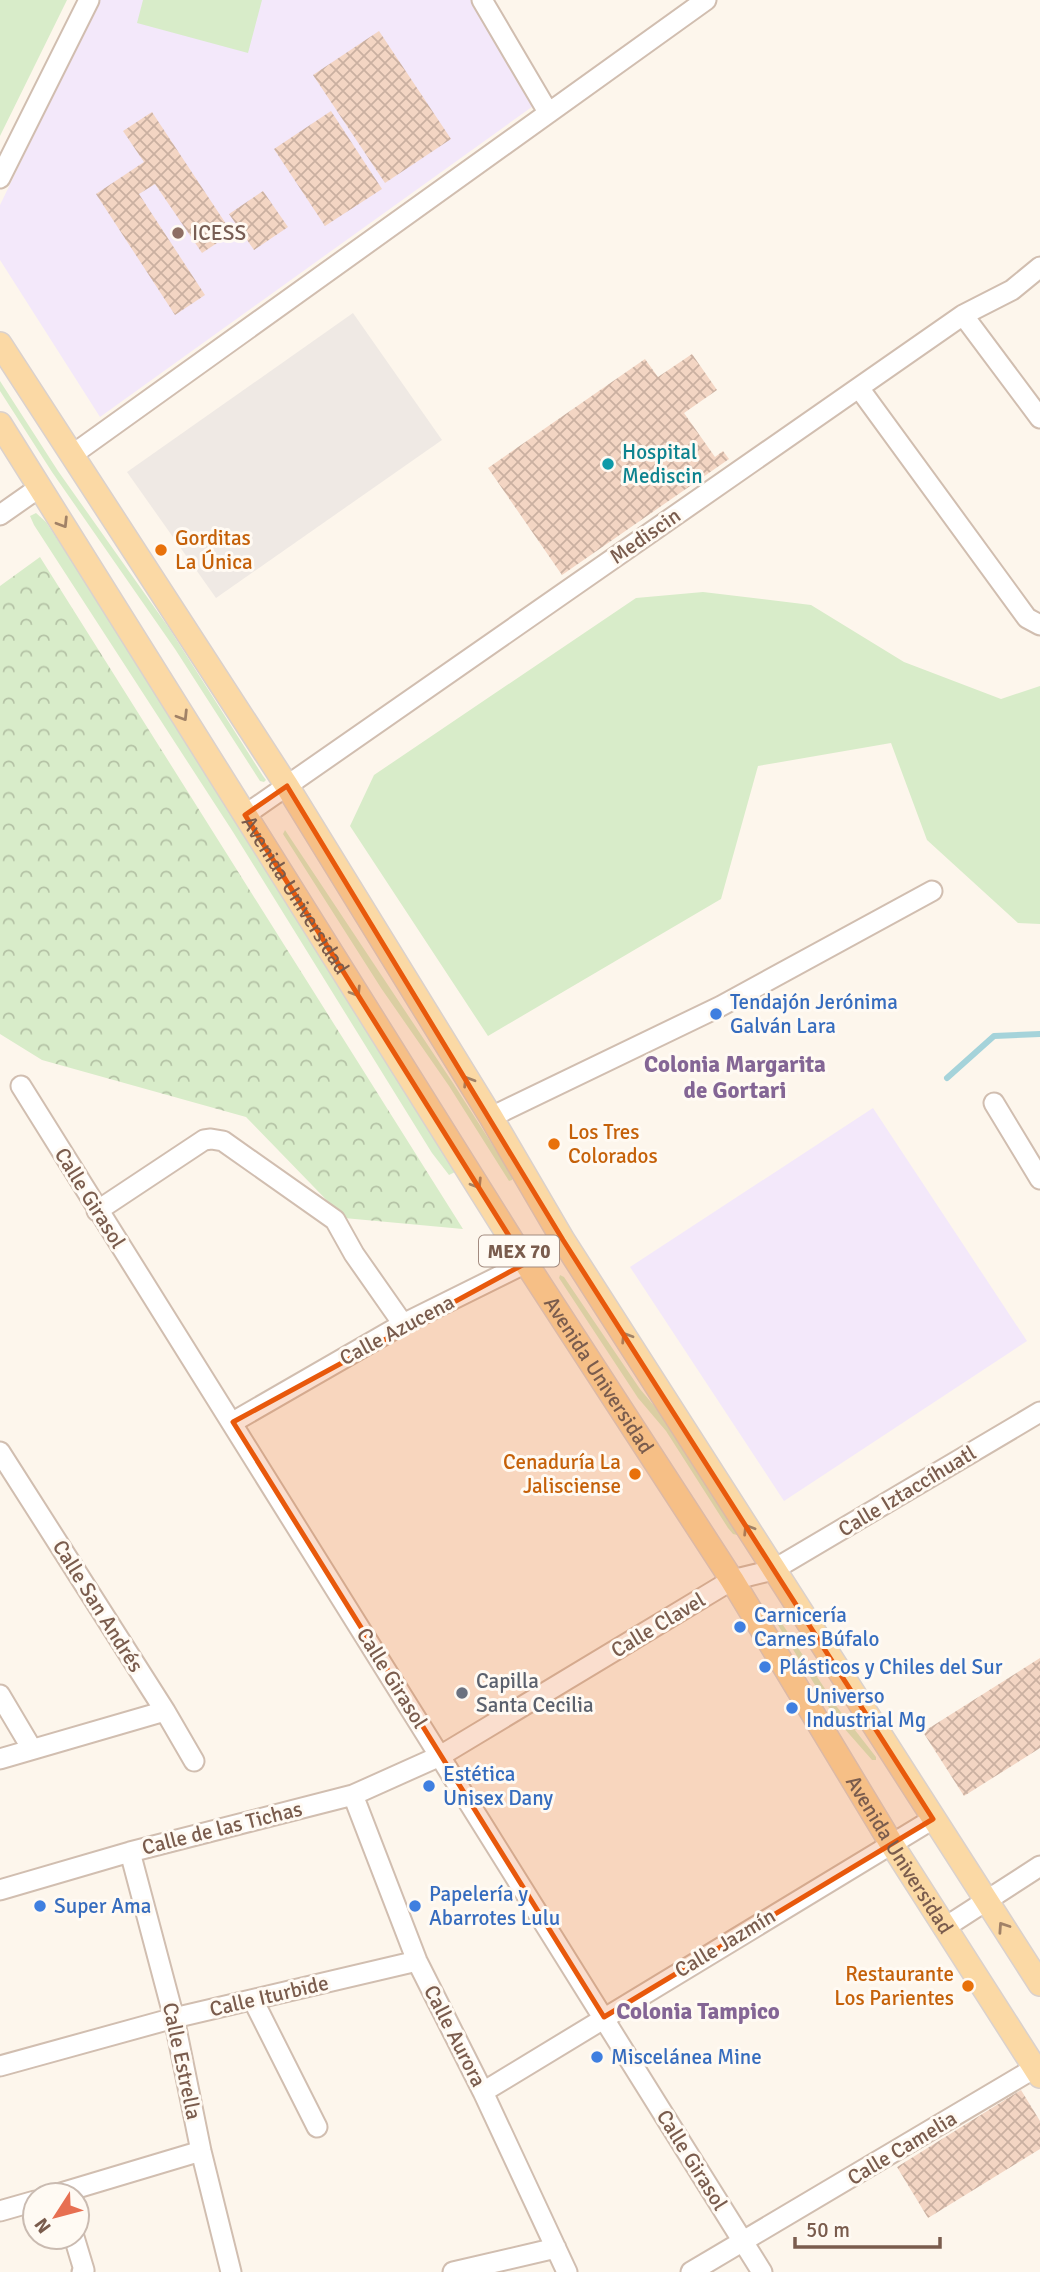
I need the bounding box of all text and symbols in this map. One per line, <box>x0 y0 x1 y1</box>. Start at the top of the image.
place label: ICESS <box>192 220 246 246</box>
marker: ICESS <box>170 225 186 241</box>
place label: Hospital Mediscin <box>622 439 703 489</box>
marker: Hospital Mediscin <box>600 456 616 472</box>
street label: Mediscin <box>605 502 685 570</box>
one-way arrow <box>54 515 67 528</box>
place label: Gorditas La Única <box>175 525 253 575</box>
marker: Gorditas La Única <box>153 542 169 558</box>
one-way arrow <box>174 708 187 721</box>
street label: Avenida Universidad <box>236 811 355 979</box>
one-way arrow <box>348 984 361 997</box>
place label: Tendajón Jerónima Galván Lara <box>730 989 898 1039</box>
marker: Tendajón Jerónima Galván Lara <box>708 1006 724 1022</box>
district label: Colonia Margarita de Gortari <box>644 1050 826 1105</box>
one-way arrow <box>464 1075 477 1088</box>
place label: Los Tres Colorados <box>568 1119 658 1169</box>
marker: Los Tres Colorados <box>546 1136 562 1152</box>
street label: Calle Girasol <box>49 1143 131 1253</box>
one-way arrow <box>469 1176 482 1189</box>
road number: MEX 70 <box>479 1236 559 1266</box>
street label: Calle Azucena <box>335 1289 459 1371</box>
street label: Avenida Universidad <box>538 1292 659 1459</box>
one-way arrow <box>621 1332 634 1345</box>
street label: Calle Iztaccíhuatl <box>833 1440 981 1542</box>
place label: Cenaduría La Jalisciense <box>503 1449 621 1499</box>
marker: Cenaduría La Jalisciense <box>627 1466 643 1482</box>
one-way arrow <box>743 1524 756 1537</box>
street label: Calle San Andrés <box>47 1535 149 1677</box>
street label: Calle Clavel <box>606 1587 710 1663</box>
place label: Carnicería Carnes Búfalo <box>754 1602 879 1652</box>
marker: Carnicería Carnes Búfalo <box>732 1619 748 1635</box>
street label: Calle Girasol <box>351 1623 433 1733</box>
place label: Plásticos y Chiles del Sur <box>779 1654 1003 1680</box>
marker: Plásticos y Chiles del Sur <box>757 1659 773 1675</box>
place label: Capilla Santa Cecilia <box>476 1668 594 1718</box>
place label: Universo Industrial Mg <box>806 1683 926 1733</box>
marker: Capilla Santa Cecilia <box>454 1685 470 1701</box>
marker: Universo Industrial Mg <box>784 1700 800 1716</box>
place label: Estética Unisex Dany <box>443 1761 553 1811</box>
street label: Avenida Universidad <box>840 1771 959 1939</box>
marker: Estética Unisex Dany <box>421 1778 437 1794</box>
street label: Calle de las Tichas <box>139 1796 305 1860</box>
place label: Papelería y Abarrotes Lulu <box>429 1881 560 1931</box>
place label: Super Ama <box>54 1893 151 1919</box>
marker: Super Ama <box>32 1898 48 1914</box>
marker: Papelería y Abarrotes Lulu <box>407 1898 423 1914</box>
street label: Calle Jazmín <box>670 1903 780 1983</box>
one-way arrow <box>999 1922 1011 1935</box>
place label: Restaurante Los Parientes <box>834 1961 954 2011</box>
street label: Calle Iturbide <box>207 1970 331 2022</box>
marker: Restaurante Los Parientes <box>960 1978 976 1994</box>
street label: Calle Aurora <box>418 1981 492 2091</box>
district label: Colonia Tampico <box>616 1997 780 2026</box>
street label: Calle Estrella <box>157 2000 207 2122</box>
place label: Miscelánea Mine <box>611 2044 762 2070</box>
marker: Miscelánea Mine <box>589 2049 605 2065</box>
street label: Calle Girasol <box>651 2105 733 2215</box>
street label: Calle Camelia <box>843 2105 961 2191</box>
north arrow <box>21 2181 91 2251</box>
scale bar <box>795 2206 940 2250</box>
text: N <box>29 2213 57 2238</box>
text: 50 m <box>806 2217 850 2243</box>

